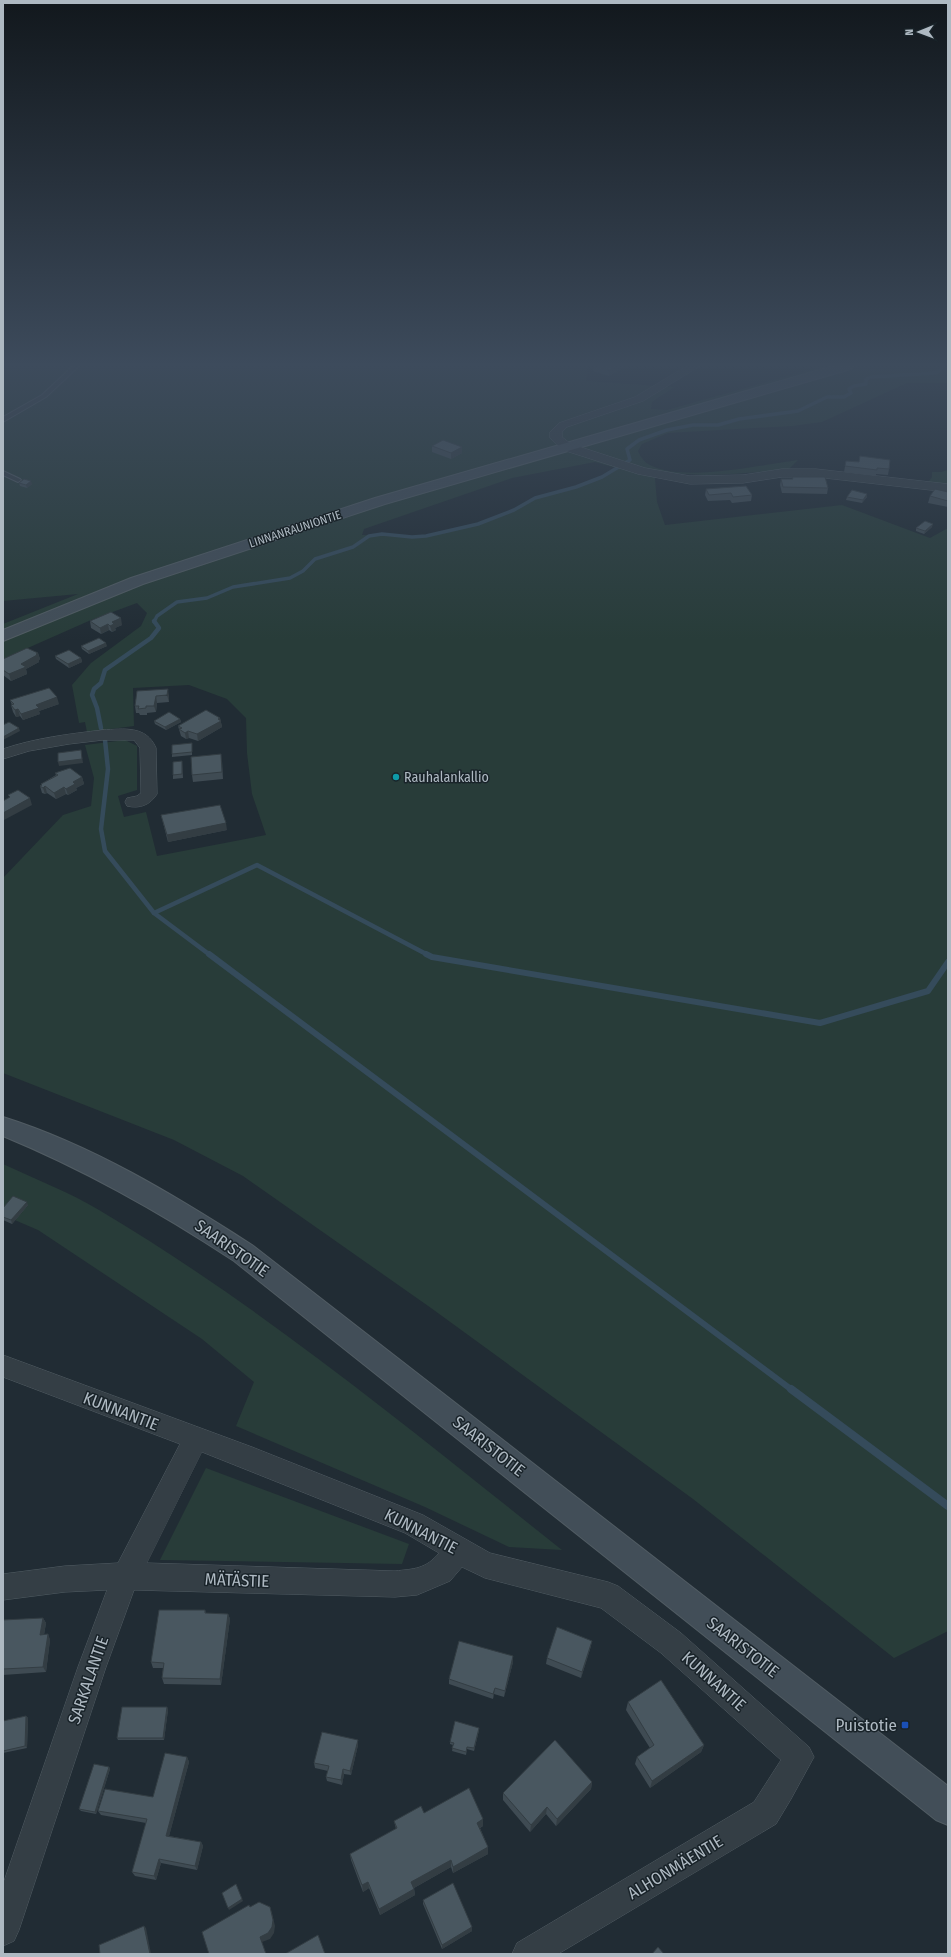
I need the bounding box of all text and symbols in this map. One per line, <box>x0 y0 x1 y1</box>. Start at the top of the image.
north arrow <box>899 12 939 52</box>
text: N <box>903 29 916 36</box>
street label: LINNANRAUNIONTIE <box>247 507 343 550</box>
place label: Rauhalankallio <box>404 769 489 786</box>
marker: Rauhalankallio <box>391 772 401 782</box>
street label: SAARISTOTIE <box>191 1215 273 1282</box>
street label: KUNNANTIE <box>80 1387 162 1435</box>
street label: SAARISTOTIE <box>448 1412 529 1481</box>
street label: KUNNANTIE <box>381 1504 461 1559</box>
street label: MÄTÄSTIE <box>204 1569 270 1592</box>
street label: SAARISTOTIE <box>702 1613 783 1682</box>
street label: SARKALANTIE <box>64 1633 113 1727</box>
street label: KUNNANTIE <box>677 1647 750 1716</box>
place label: Puistotie <box>836 1715 897 1736</box>
marker: Puistotie <box>900 1720 910 1730</box>
street label: ALHONMÄENTIE <box>624 1831 727 1904</box>

